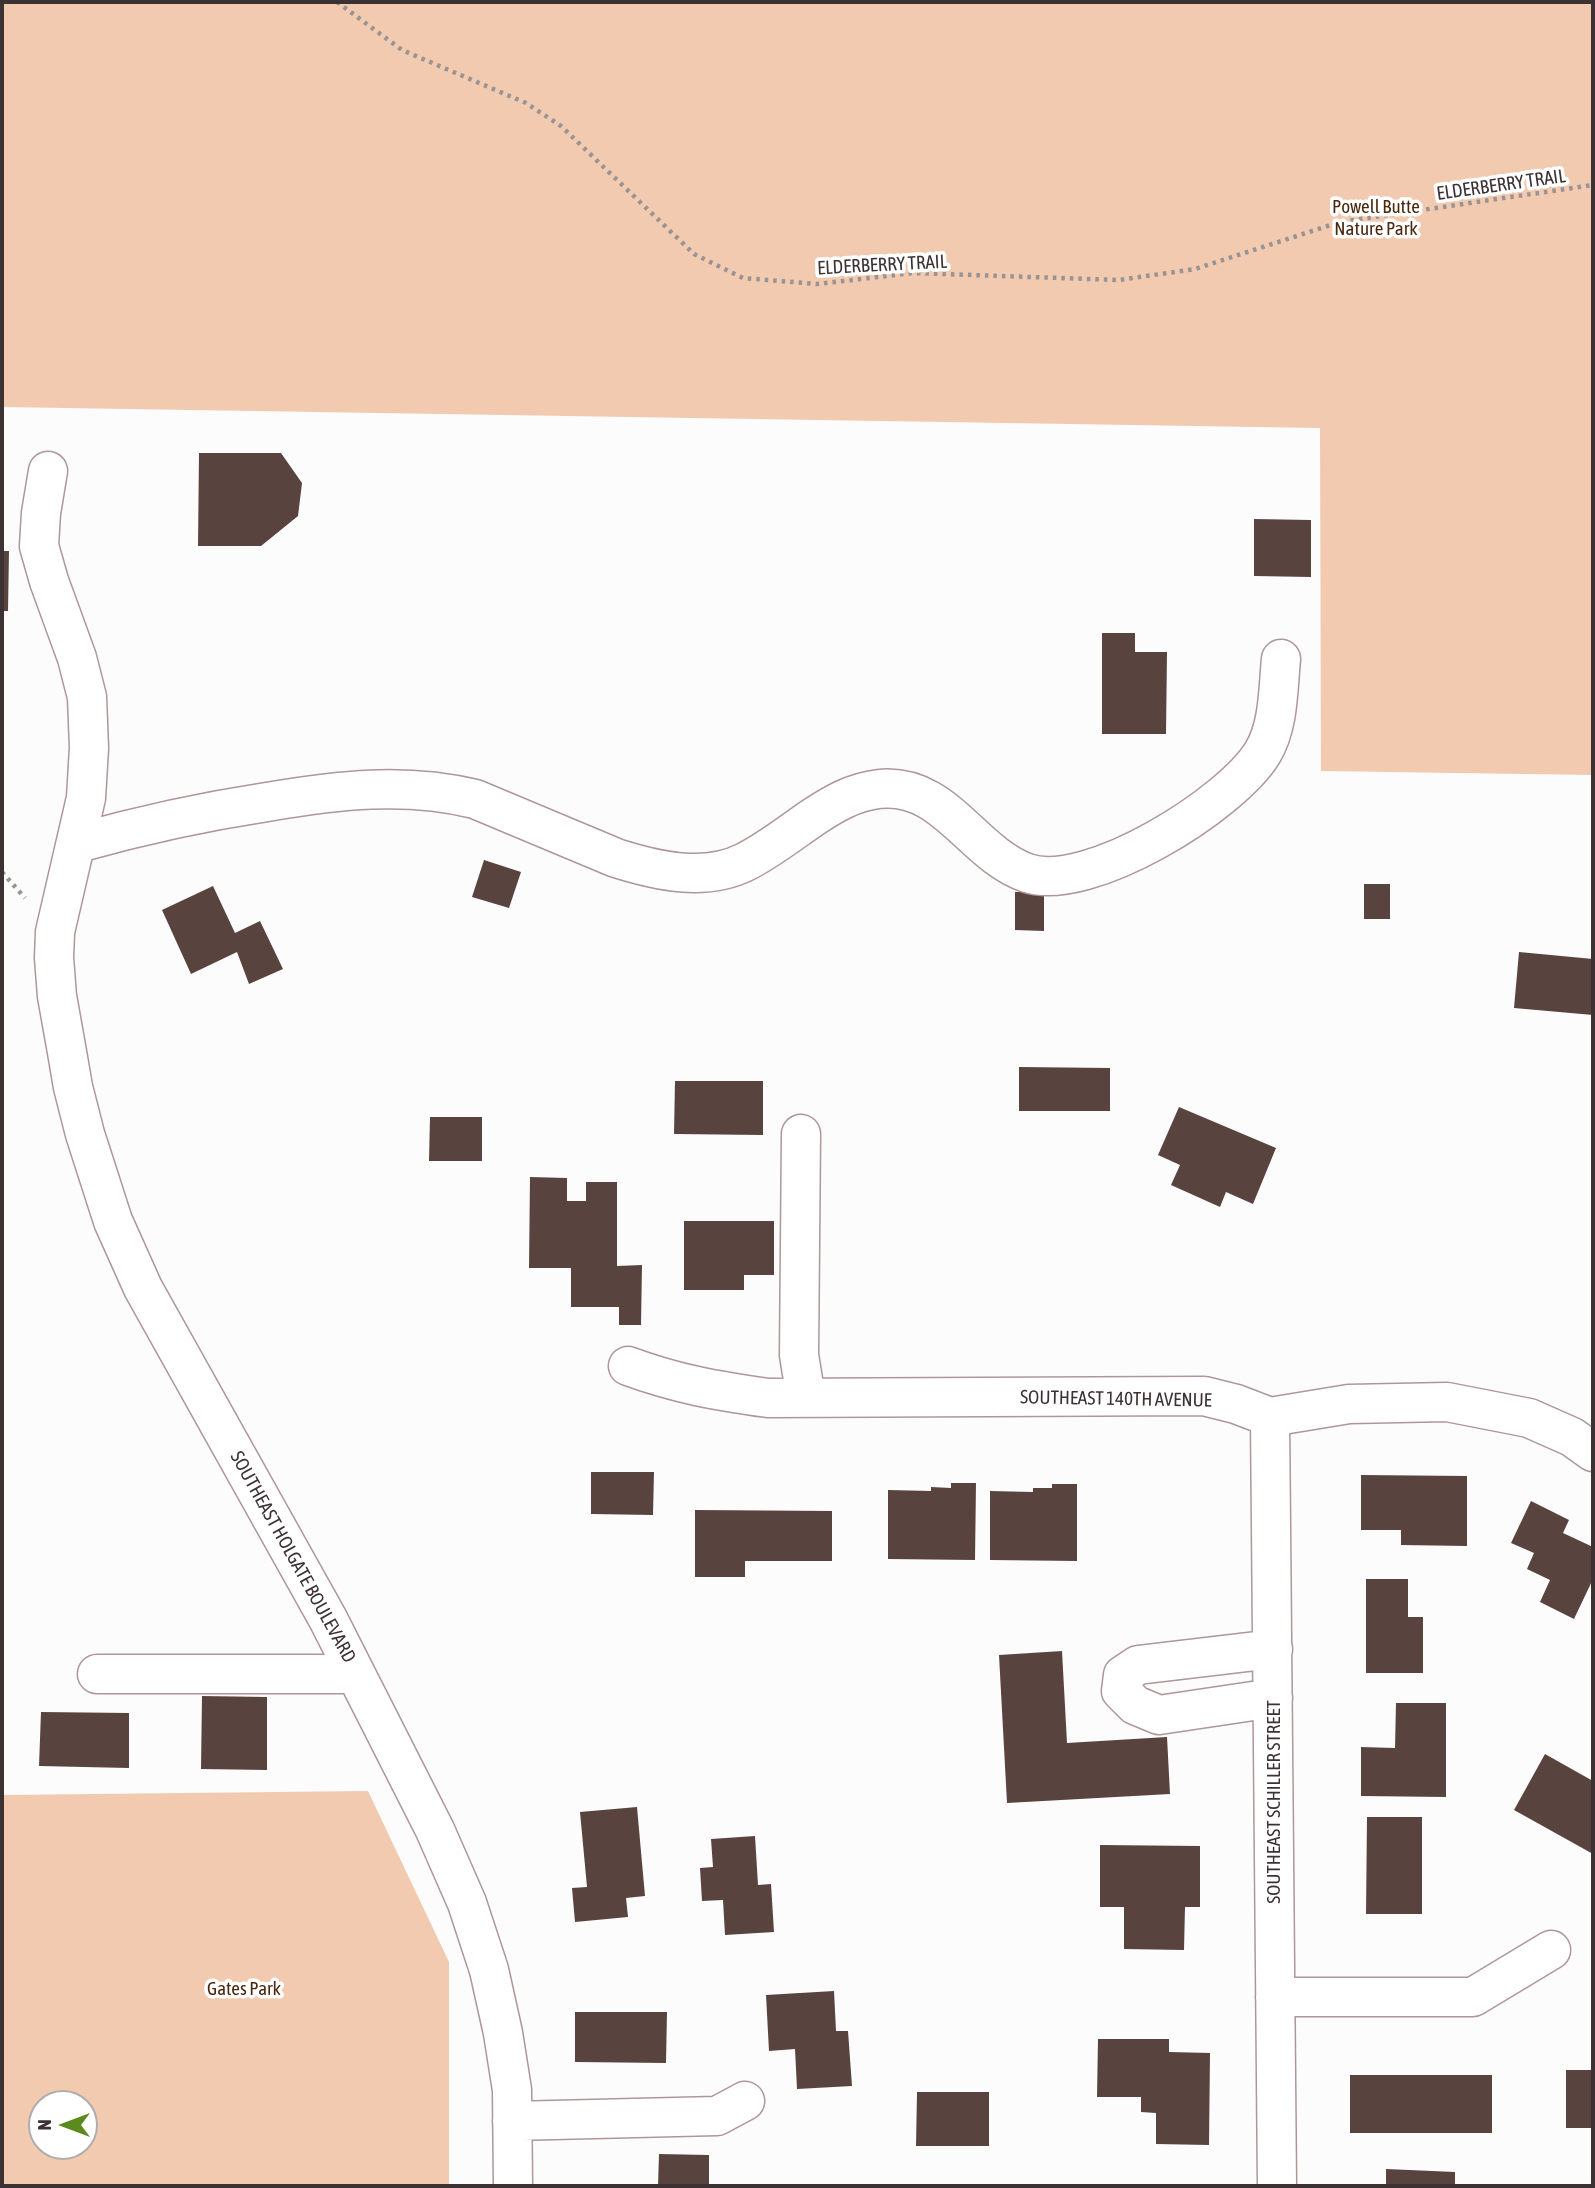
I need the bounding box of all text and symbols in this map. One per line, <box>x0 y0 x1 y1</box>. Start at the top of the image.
street label: ELDERBERRY TRAIL <box>1435 165 1567 205</box>
park label: Powell Butte Nature Park <box>1332 196 1420 240</box>
street label: ELDERBERRY TRAIL <box>816 250 948 280</box>
street label: SOUTHEAST 140TH AVENUE <box>1020 1386 1212 1412</box>
street label: SOUTHEAST HOLGATE BOULEVARD <box>225 1447 361 1667</box>
street label: SOUTHEAST SCHILLER STREET <box>1263 1700 1285 1904</box>
park label: Gates Park <box>207 1978 281 2000</box>
north arrow <box>28 2090 98 2160</box>
text: N <box>33 2119 55 2131</box>

